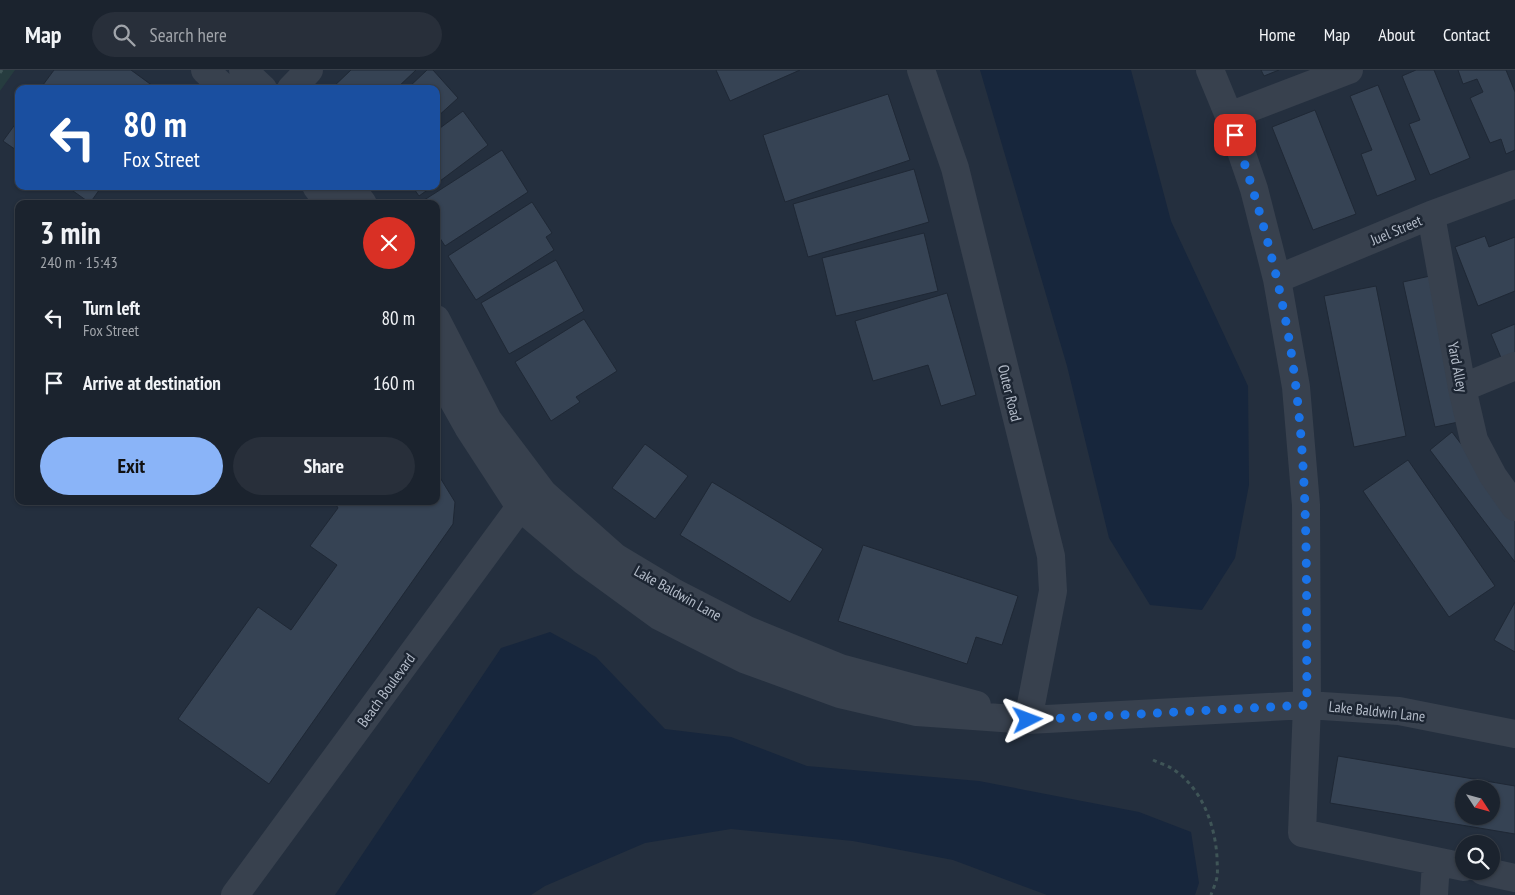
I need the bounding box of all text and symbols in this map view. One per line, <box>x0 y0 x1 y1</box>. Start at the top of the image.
search box <box>92 12 442 57</box>
text: Map <box>25 19 62 50</box>
icon: search <box>110 21 138 49</box>
text: Search here <box>150 23 227 47</box>
text: Home <box>1259 23 1296 46</box>
text: Map <box>1324 23 1350 46</box>
text: About <box>1378 23 1415 46</box>
text: Contact <box>1443 23 1490 46</box>
text: 80 m <box>123 101 187 147</box>
icon: left <box>40 105 105 170</box>
pin <box>1214 114 1256 156</box>
icon: arrive <box>1221 121 1249 149</box>
text: Fox Street <box>123 145 200 173</box>
street label: Juel Street <box>1366 211 1425 250</box>
text: 3 min <box>40 213 101 252</box>
button: close <box>363 217 415 269</box>
text: 240 m · 15:43 <box>40 252 118 272</box>
text: Turn left <box>83 296 140 320</box>
icon: left <box>40 304 68 332</box>
text: 80 m <box>382 306 415 330</box>
text: Fox Street <box>83 320 139 340</box>
street label: Yard Alley <box>1444 340 1472 394</box>
street label: Outer Road <box>994 363 1026 423</box>
icon: arrive <box>40 369 68 397</box>
text: Arrive at destination <box>83 371 221 395</box>
text: 160 m <box>373 371 415 395</box>
button: Exit <box>40 437 223 495</box>
button: Share <box>233 437 415 495</box>
street label: Lake Baldwin Lane <box>631 561 725 625</box>
street label: Beach Boulevard <box>353 650 419 730</box>
position arrow <box>1001 693 1053 745</box>
street label: Lake Baldwin Lane <box>1328 696 1426 726</box>
north arrow <box>1455 780 1500 825</box>
map controls <box>1455 780 1500 880</box>
button: search <box>1455 835 1500 880</box>

